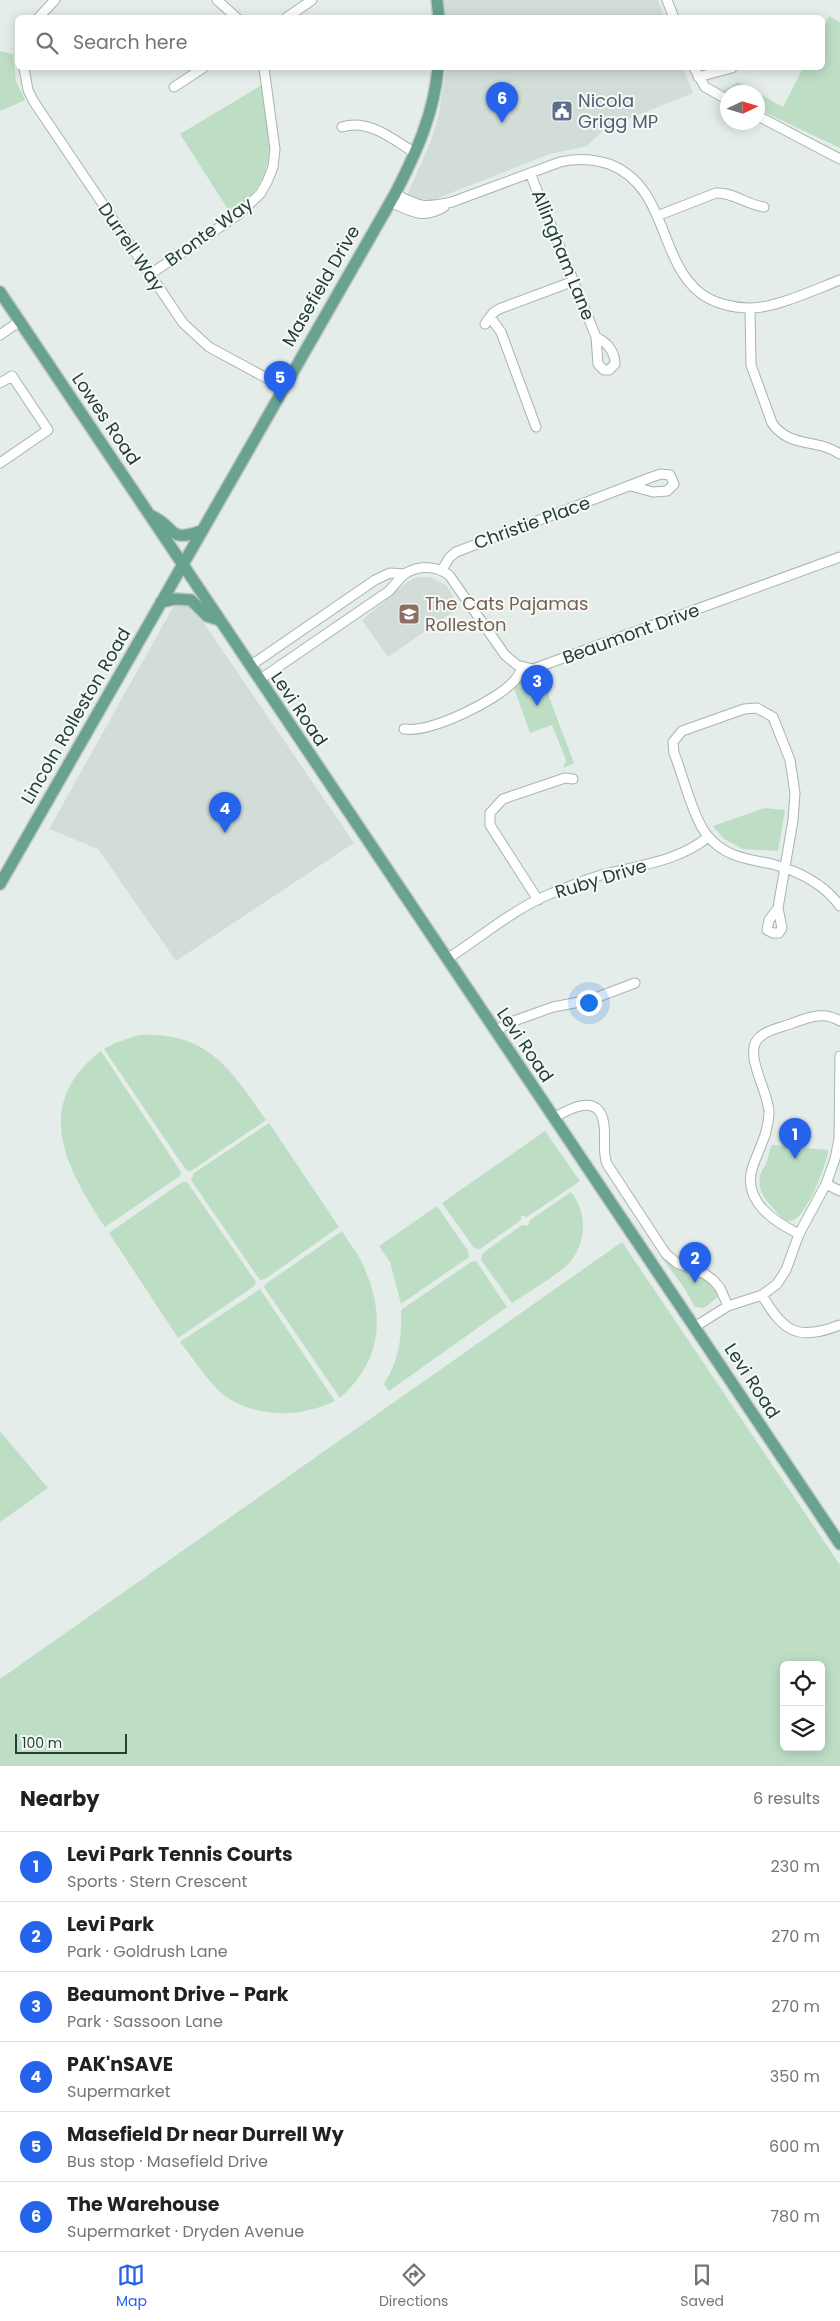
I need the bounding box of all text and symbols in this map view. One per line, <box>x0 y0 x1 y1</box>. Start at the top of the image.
search box <box>15 15 825 70</box>
icon: search <box>33 29 61 57</box>
text: Search here <box>73 29 187 56</box>
pin: 6 <box>486 82 518 123</box>
north arrow <box>720 85 765 130</box>
place label: Nicola Grigg MP <box>578 88 658 134</box>
public building icon: Nicola Grigg MP <box>550 99 574 123</box>
street label: Allingham Lane <box>526 186 601 324</box>
street label: Bronte Way <box>160 191 258 272</box>
street label: Durrell Way <box>92 197 170 296</box>
street label: Masefield Drive <box>276 220 365 351</box>
pin: 5 <box>264 361 296 402</box>
street label: Lowes Road <box>66 368 146 470</box>
street label: Christie Place <box>470 490 593 555</box>
place label: The Cats Pajamas Rolleston <box>425 591 588 637</box>
street label: Beaumont Drive <box>559 597 703 670</box>
school or university icon: The Cats Pajamas Rolleston <box>397 602 421 626</box>
street label: Lincoln Rolleston Road <box>15 623 136 809</box>
pin: 3 <box>521 665 553 706</box>
street label: Levi Road <box>265 666 334 751</box>
pin: 4 <box>209 792 241 833</box>
street label: Ruby Drive <box>552 853 650 904</box>
your location <box>576 990 602 1016</box>
street label: Levi Road <box>491 1002 560 1087</box>
pin: 1 <box>779 1118 811 1159</box>
pin: 2 <box>679 1242 711 1283</box>
street label: Levi Road <box>719 1338 786 1423</box>
map controls <box>780 1661 825 1751</box>
button: locate <box>780 1661 825 1706</box>
button: layers <box>780 1706 825 1751</box>
scale bar <box>15 1731 128 1754</box>
text: 100 m <box>22 1733 62 1753</box>
text: Nearby <box>20 1784 100 1813</box>
text: 6 results <box>753 1787 820 1810</box>
text: Levi Park Tennis Courts <box>67 1841 293 1868</box>
text: 1 <box>33 1855 39 1878</box>
text: 230 m <box>771 1855 820 1878</box>
text: Sports · Stern Crescent <box>67 1870 247 1893</box>
text: Levi Park <box>67 1911 154 1938</box>
text: 2 <box>31 1925 41 1948</box>
text: 270 m <box>771 1925 820 1948</box>
text: Park · Goldrush Lane <box>67 1940 228 1963</box>
text: Beaumont Drive - Park <box>67 1981 289 2008</box>
text: 3 <box>31 1995 41 2018</box>
text: 270 m <box>771 1995 820 2018</box>
text: Park · Sassoon Lane <box>67 2010 223 2033</box>
text: PAK'nSAVE <box>67 2051 173 2078</box>
text: 4 <box>31 2065 41 2088</box>
text: 350 m <box>770 2065 820 2088</box>
text: Supermarket <box>67 2080 171 2103</box>
text: Masefield Dr near Durrell Wy <box>67 2121 344 2148</box>
text: 5 <box>31 2135 41 2158</box>
text: 600 m <box>769 2135 820 2158</box>
text: Bus stop · Masefield Drive <box>67 2150 268 2173</box>
text: The Warehouse <box>67 2191 220 2218</box>
text: 6 <box>31 2205 41 2228</box>
text: 780 m <box>770 2205 820 2228</box>
text: Supermarket · Dryden Avenue <box>67 2220 304 2243</box>
tab: Map <box>116 2261 147 2312</box>
tab: Directions <box>379 2261 448 2312</box>
tab: Saved <box>680 2261 724 2312</box>

